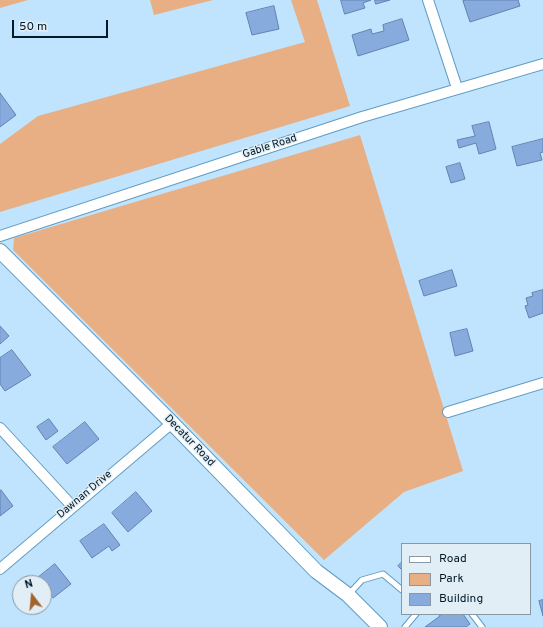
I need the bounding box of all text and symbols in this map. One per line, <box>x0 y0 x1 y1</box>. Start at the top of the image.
scale bar <box>14 12 110 38</box>
text: 50 m <box>19 19 47 35</box>
street label: Gable Road <box>241 132 299 162</box>
street label: Decatur Road <box>161 412 217 470</box>
street label: Dawnan Drive <box>55 468 115 522</box>
legend <box>401 543 531 615</box>
text: Road <box>439 551 467 567</box>
text: Park <box>439 571 464 587</box>
north arrow <box>12 575 52 615</box>
text: N <box>23 577 35 592</box>
text: Building <box>439 591 483 607</box>

